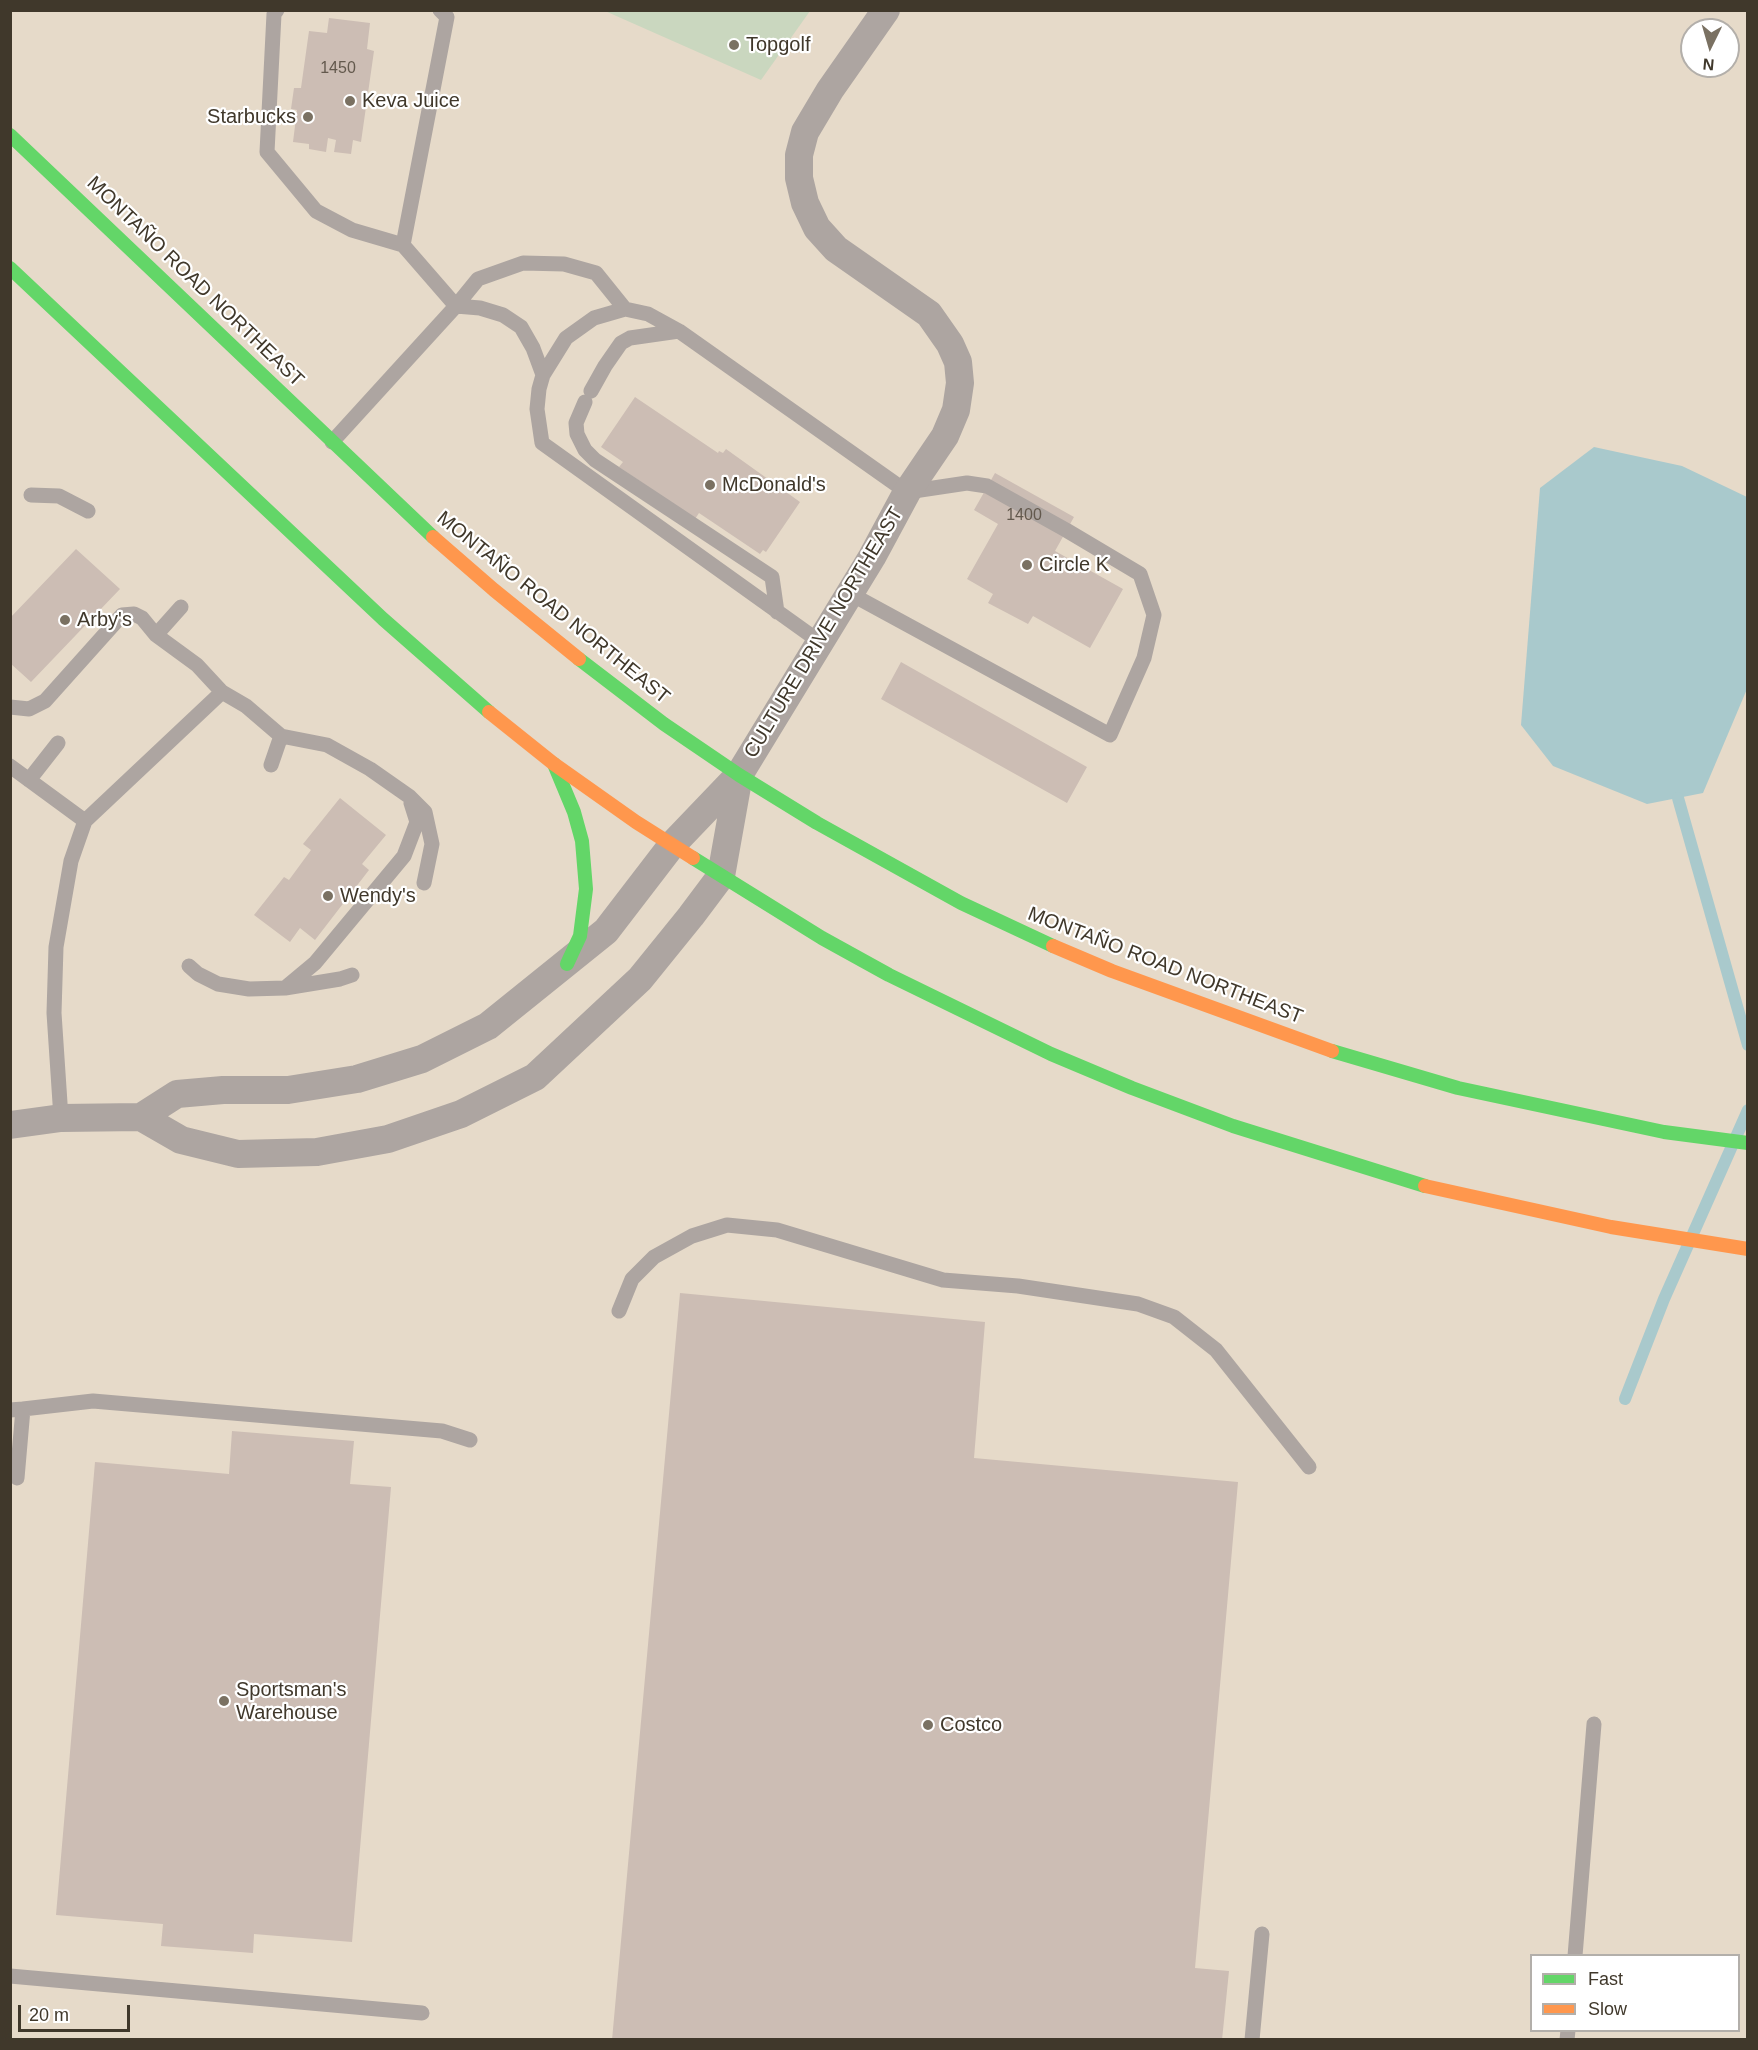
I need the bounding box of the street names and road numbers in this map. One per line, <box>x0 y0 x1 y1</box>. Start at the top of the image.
street label: MONTAÑO ROAD NORTHEAST <box>81 172 309 392</box>
street label: CULTURE DRIVE NORTHEAST <box>740 503 908 763</box>
street label: MONTAÑO ROAD NORTHEAST <box>432 507 674 709</box>
street label: MONTAÑO ROAD NORTHEAST <box>1024 902 1306 1030</box>

